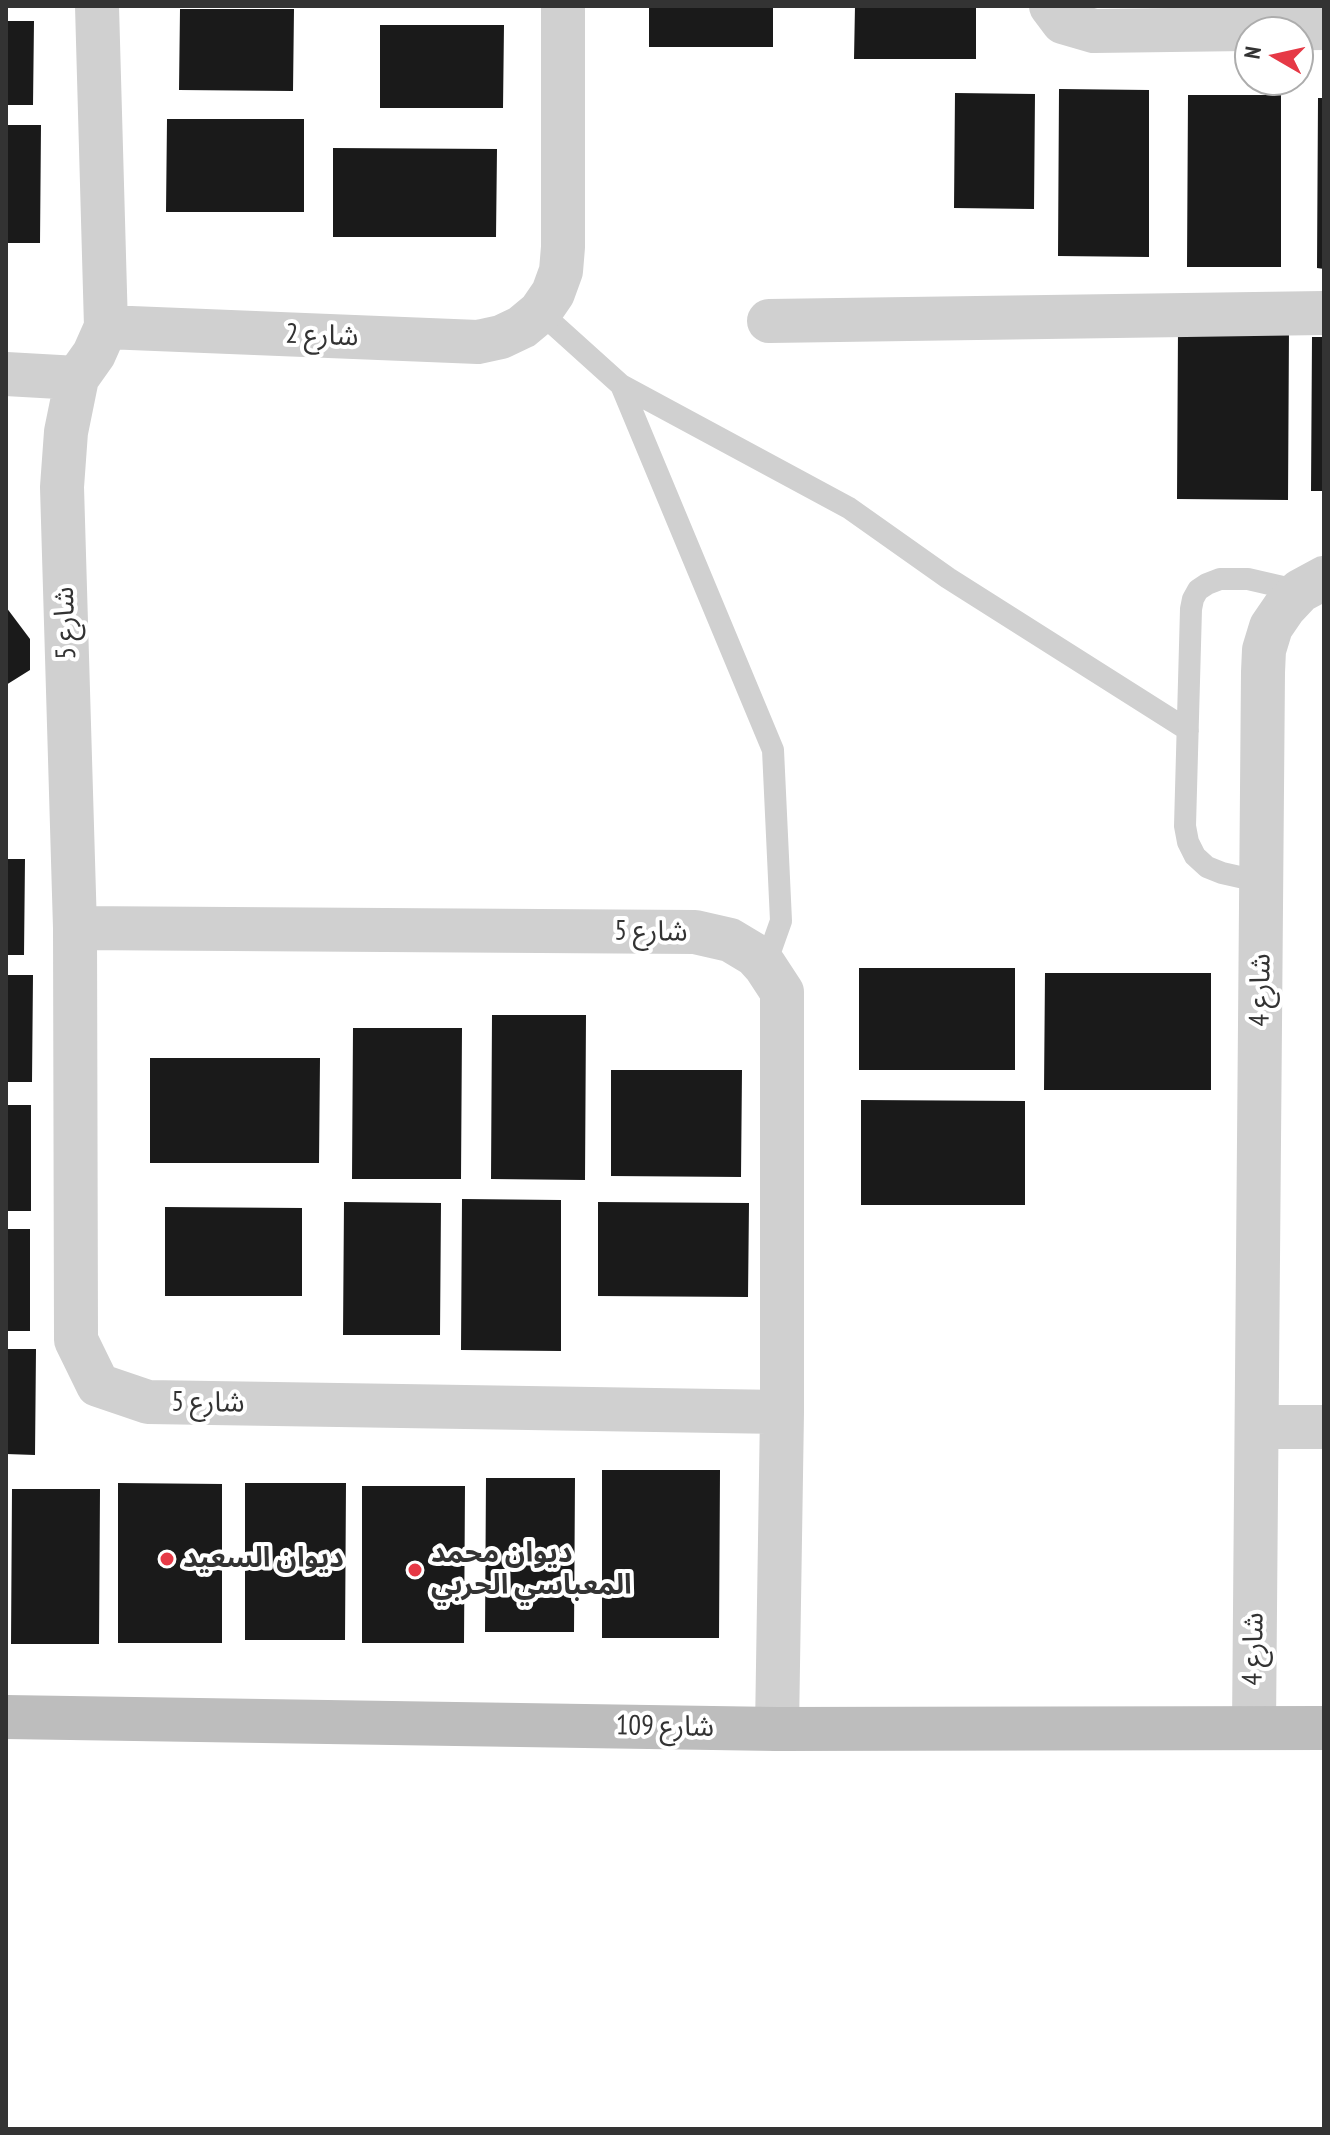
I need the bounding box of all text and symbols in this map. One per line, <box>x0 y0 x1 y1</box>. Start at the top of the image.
north arrow <box>1234 16 1314 96</box>
text: N <box>1238 45 1267 61</box>
street label: شارع 2 <box>285 318 359 354</box>
street label: شارع 5 <box>48 586 84 660</box>
street label: شارع 5 <box>614 915 688 949</box>
street label: شارع 4 <box>1244 953 1278 1027</box>
street label: شارع 5 <box>171 1386 245 1420</box>
place label: ديوان محمد المعباسي الحربي <box>431 1537 632 1603</box>
place label: ديوان السعيد <box>183 1542 344 1576</box>
marker: ديوان السعيد <box>158 1550 176 1568</box>
marker: ديوان محمد المعباسي الحربي <box>406 1561 424 1579</box>
street label: شارع 4 <box>1237 1612 1271 1686</box>
street label: شارع 109 <box>616 1709 714 1745</box>

